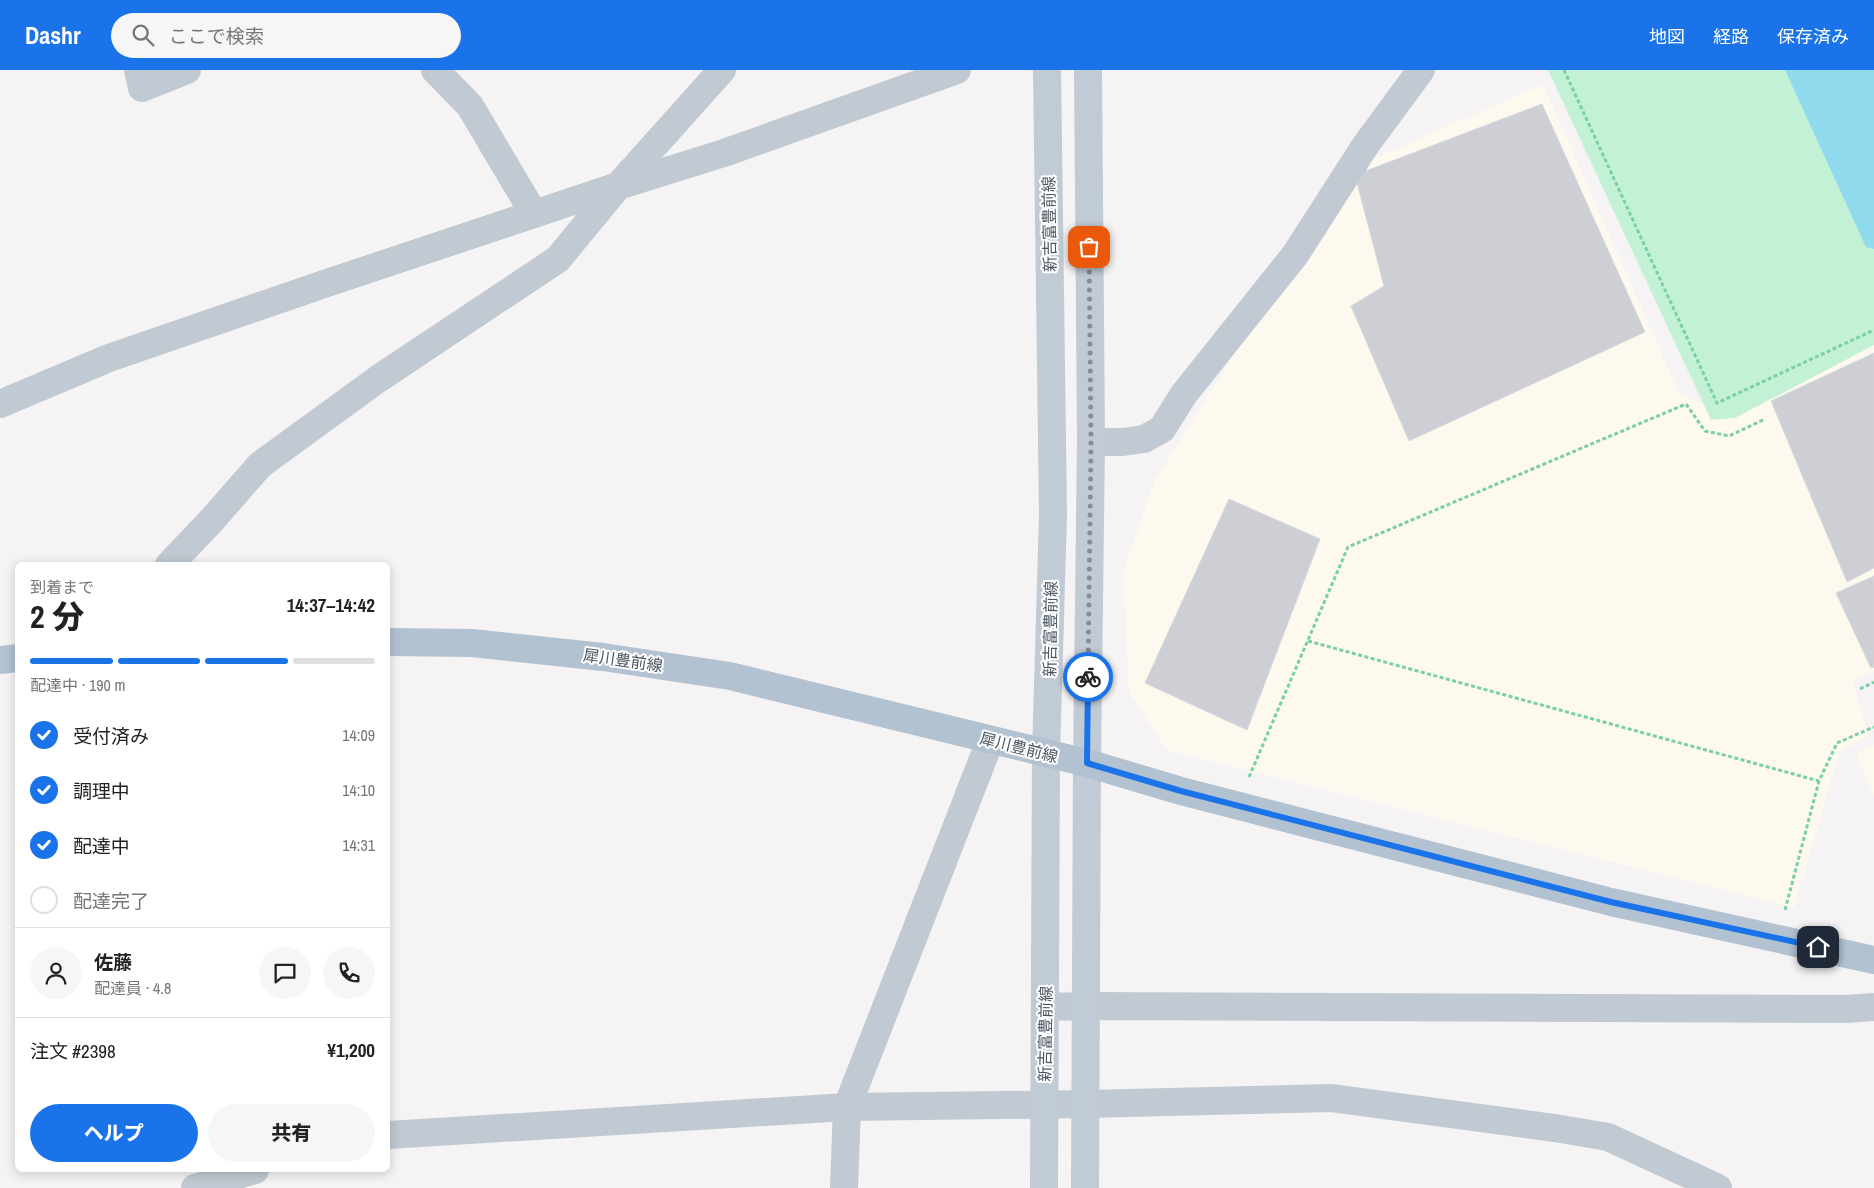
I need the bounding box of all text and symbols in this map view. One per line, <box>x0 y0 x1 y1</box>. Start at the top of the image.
search box <box>111 13 461 58</box>
text: Dashr <box>25 19 81 51</box>
icon: search <box>129 21 157 49</box>
text: ここで検索 <box>169 23 264 49</box>
text: 地図 <box>1649 24 1685 49</box>
text: 経路 <box>1713 24 1749 49</box>
text: 保存済み <box>1777 24 1849 49</box>
street label: 新吉富豊前線 <box>1037 176 1061 272</box>
pin <box>1068 226 1110 268</box>
icon: bag <box>1075 233 1103 261</box>
text: 到着まで <box>30 576 94 598</box>
street label: 新吉富豊前線 <box>1038 581 1062 677</box>
text: 14:37–14:42 <box>287 592 375 618</box>
text: 2 分 <box>30 595 84 638</box>
street label: 犀川豊前線 <box>582 644 664 676</box>
courier <box>1063 652 1113 702</box>
icon: bike <box>1074 663 1102 691</box>
text: 配達中 · 190 m <box>30 674 125 696</box>
icon: check <box>30 721 58 749</box>
text: 受付済み <box>73 723 149 749</box>
text: 14:09 <box>342 724 375 746</box>
street label: 犀川豊前線 <box>978 727 1060 767</box>
icon: check <box>30 776 58 804</box>
text: 調理中 <box>73 778 130 804</box>
text: 14:10 <box>342 779 375 801</box>
icon: check <box>30 831 58 859</box>
text: 配達中 <box>73 833 130 859</box>
text: 14:31 <box>342 834 375 856</box>
text: 配達完了 <box>73 888 149 914</box>
pin <box>1797 926 1839 968</box>
icon: home <box>1804 933 1832 961</box>
button: person <box>30 947 82 999</box>
button: chat <box>259 947 311 999</box>
button: phone <box>323 947 375 999</box>
text: 佐藤 <box>94 949 132 975</box>
text: 配達員 · 4.8 <box>94 977 171 999</box>
street label: 新吉富豊前線 <box>1033 986 1057 1082</box>
text: ¥1,200 <box>327 1037 375 1063</box>
text: 注文 #2398 <box>30 1038 116 1064</box>
button: ヘルプ <box>30 1104 198 1162</box>
button: 共有 <box>208 1104 375 1162</box>

